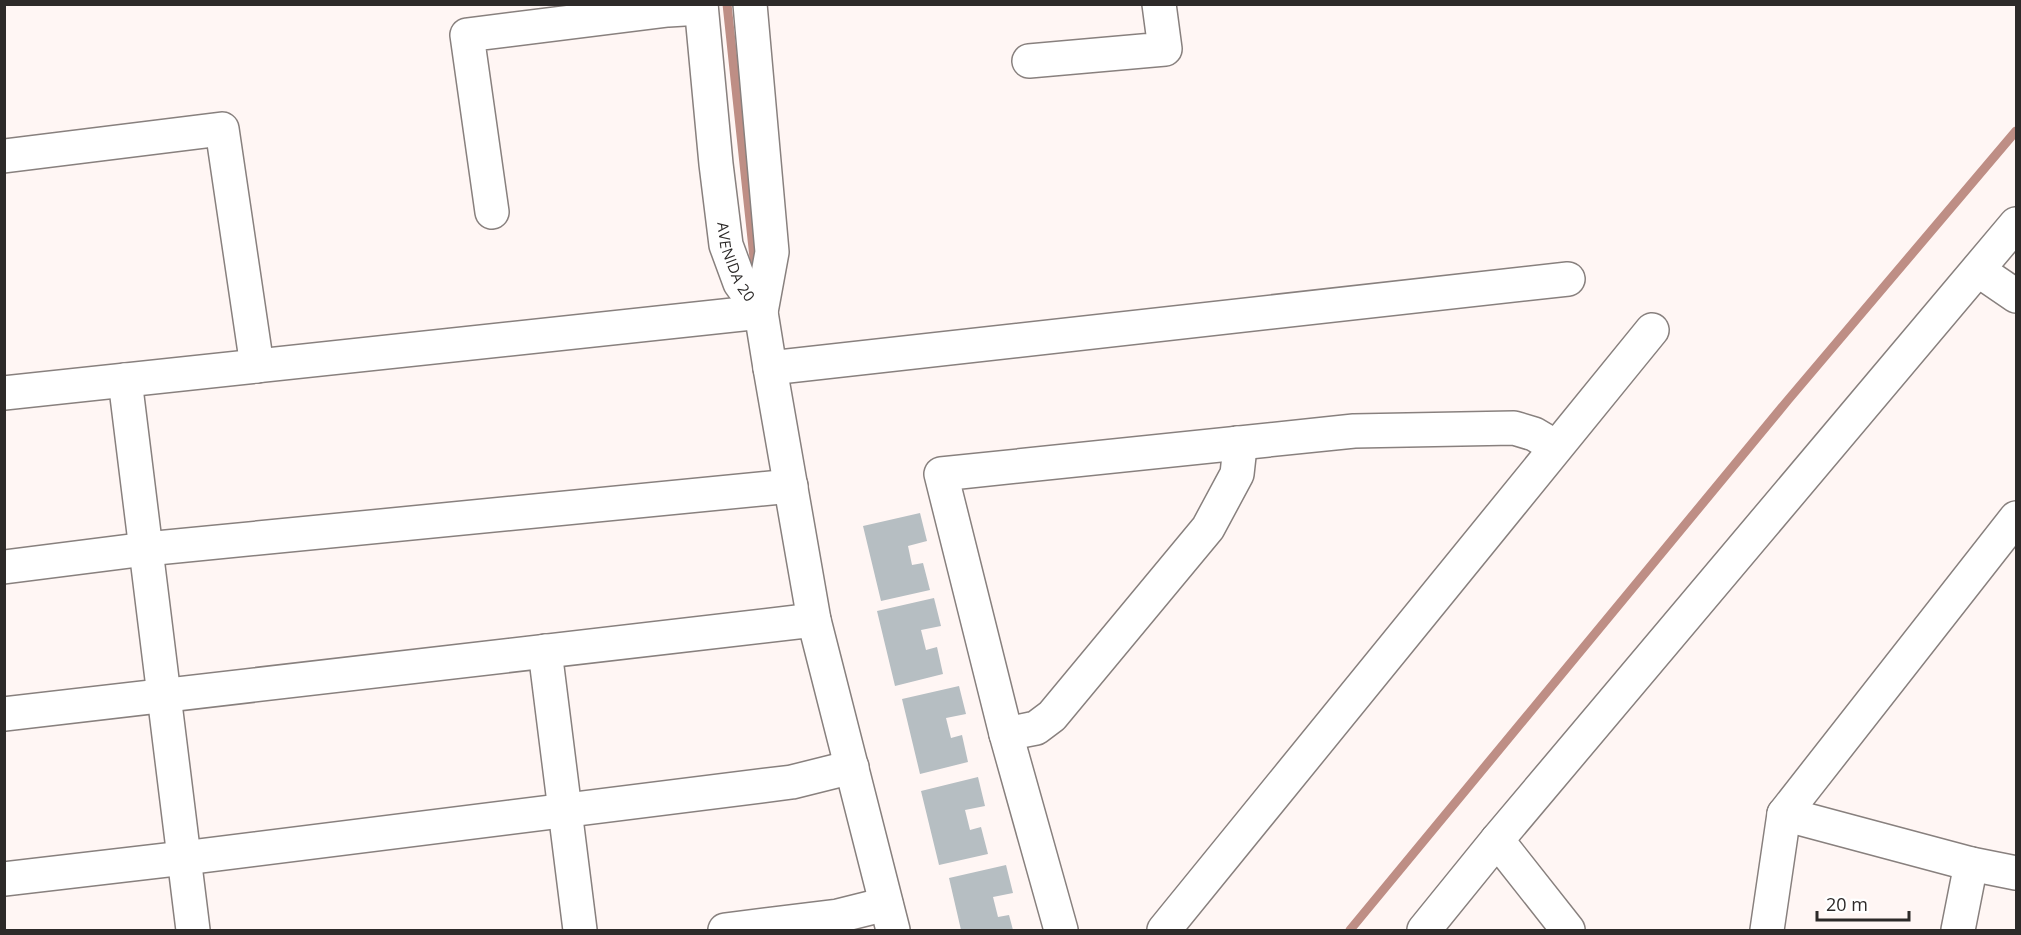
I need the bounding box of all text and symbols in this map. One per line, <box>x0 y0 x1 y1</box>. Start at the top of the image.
street label: AVENIDA 20 <box>713 221 760 305</box>
scale bar <box>1817 884 1908 922</box>
text: 20 m <box>1826 892 1868 916</box>

